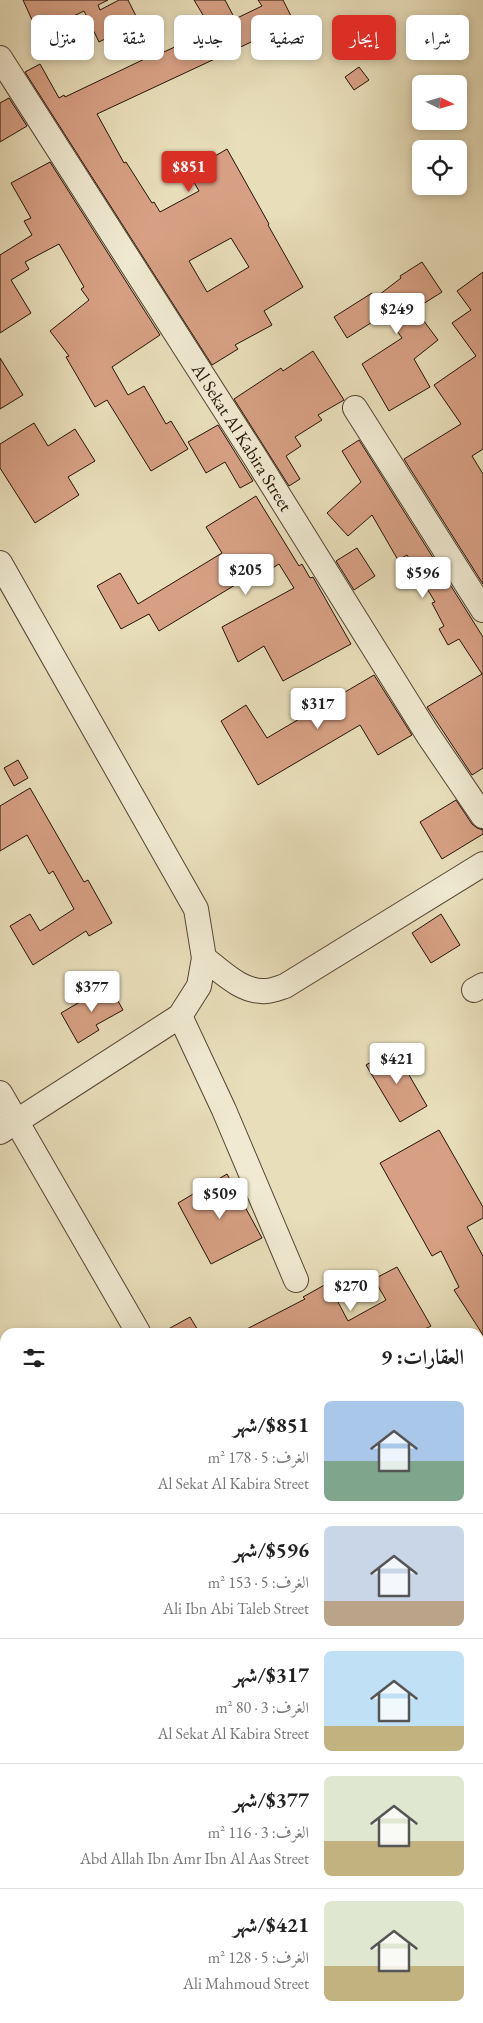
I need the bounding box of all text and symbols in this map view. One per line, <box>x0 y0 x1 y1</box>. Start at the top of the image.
chip: منزل <box>31 15 94 60</box>
chip: شقة <box>104 15 164 60</box>
chip: جديد <box>174 15 241 60</box>
chip: تصفية <box>251 15 322 60</box>
chip: إيجار <box>332 15 396 60</box>
chip: شراء <box>406 15 469 60</box>
north arrow <box>412 75 468 130</box>
map controls <box>412 75 467 195</box>
button: locate <box>412 140 467 195</box>
pin: $851 <box>159 150 219 193</box>
text: $851 <box>173 156 205 177</box>
pin: $249 <box>367 292 427 335</box>
text: $249 <box>381 298 413 319</box>
street label: Al Sekat Al Kabira Street <box>187 358 298 516</box>
pin: $205 <box>216 554 276 596</box>
pin: $596 <box>393 556 453 599</box>
text: $205 <box>230 559 262 580</box>
text: $596 <box>407 562 439 583</box>
pin: $317 <box>288 688 348 730</box>
text: $317 <box>302 693 334 714</box>
pin: $377 <box>62 970 122 1013</box>
text: $377 <box>76 976 108 997</box>
pin: $421 <box>367 1042 427 1085</box>
text: $421 <box>381 1048 413 1069</box>
pin: $509 <box>190 1178 250 1220</box>
text: $509 <box>204 1183 236 1204</box>
pin: $270 <box>321 1270 381 1312</box>
text: $270 <box>335 1275 367 1296</box>
text: العقارات: 9 <box>381 1343 464 1370</box>
icon: filters <box>20 1344 48 1372</box>
text: $851/شهر <box>233 1411 309 1438</box>
icon: home <box>364 1421 424 1481</box>
text: الغرف: 5 · 178 m² <box>208 1447 309 1468</box>
text: Al Sekat Al Kabira Street <box>157 1473 309 1494</box>
text: $596/شهر <box>233 1536 309 1563</box>
icon: home <box>364 1546 424 1606</box>
text: الغرف: 5 · 153 m² <box>208 1572 309 1593</box>
text: Ali Ibn Abi Taleb Street <box>163 1598 309 1619</box>
text: $317/شهر <box>233 1661 309 1688</box>
icon: home <box>364 1671 424 1731</box>
text: الغرف: 3 · 80 m² <box>215 1697 309 1718</box>
text: Al Sekat Al Kabira Street <box>157 1723 309 1744</box>
text: $377/شهر <box>233 1786 309 1813</box>
icon: home <box>364 1796 424 1856</box>
text: الغرف: 3 · 116 m² <box>208 1822 309 1843</box>
text: Abd Allah Ibn Amr Ibn Al Aas Street <box>80 1848 309 1869</box>
text: $421/شهر <box>233 1911 309 1938</box>
icon: home <box>364 1921 424 1981</box>
text: الغرف: 5 · 128 m² <box>208 1947 309 1968</box>
text: Ali Mahmoud Street <box>183 1973 309 1994</box>

